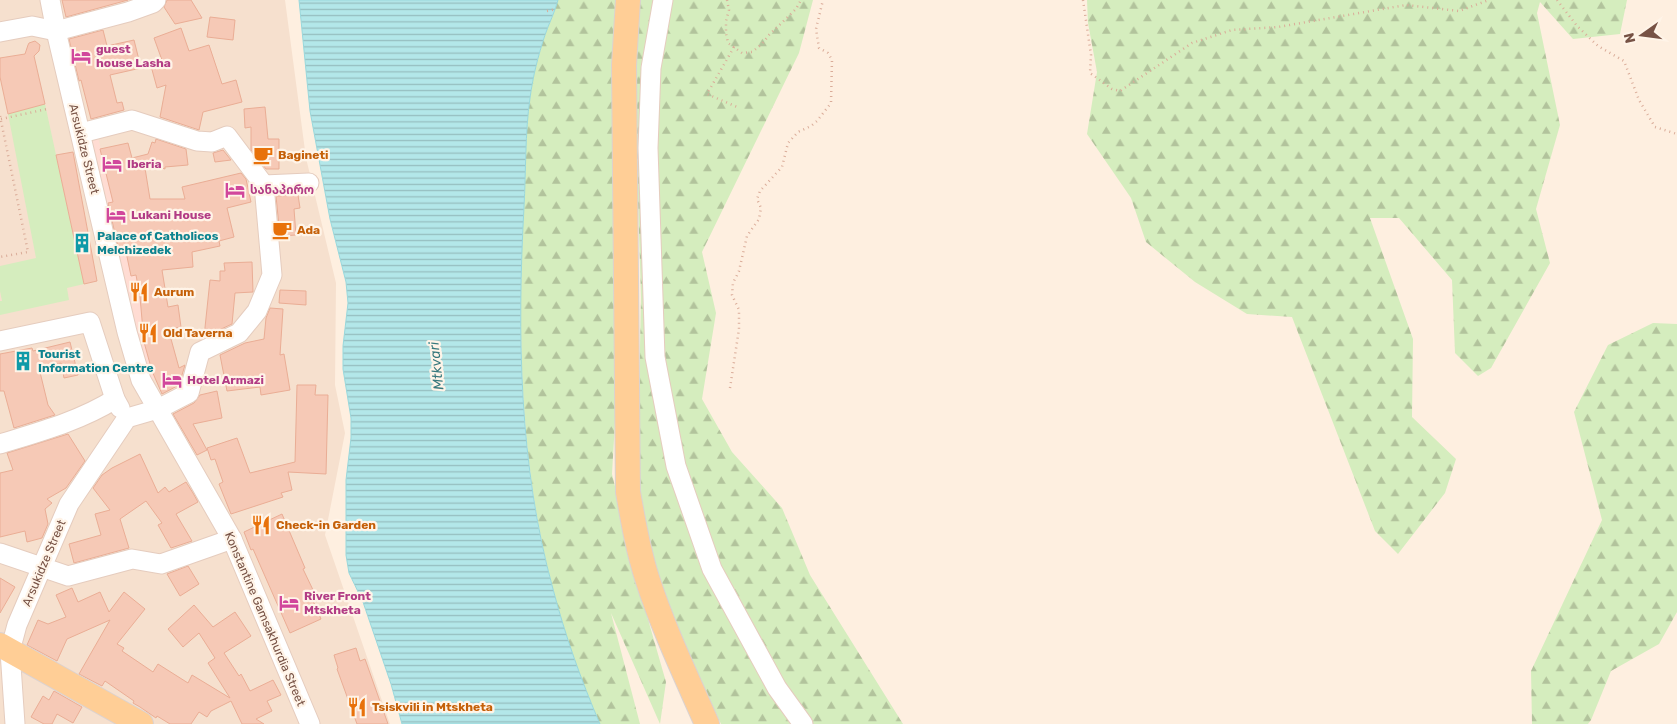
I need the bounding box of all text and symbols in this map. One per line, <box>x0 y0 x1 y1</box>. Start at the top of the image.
north arrow <box>1617 10 1667 60</box>
text: N <box>1620 31 1639 45</box>
place label: guest house Lasha <box>96 42 171 70</box>
hotel icon: guest house Lasha <box>70 45 92 67</box>
street label: Arsukidze Street <box>66 102 102 196</box>
cafe icon: Bagineti <box>252 144 274 166</box>
place label: Bagineti <box>278 148 328 162</box>
hotel icon: Iberia <box>101 153 123 175</box>
place label: Iberia <box>127 157 162 171</box>
hotel icon: სანაპირო <box>224 179 246 201</box>
place label: სანაპირო <box>250 183 314 197</box>
hotel icon: Lukani House <box>105 204 127 226</box>
place label: Lukani House <box>131 208 211 222</box>
cafe icon: Ada <box>271 219 293 241</box>
place label: Ada <box>297 223 320 237</box>
place label: Palace of Catholicos Melchizedek <box>97 229 219 257</box>
building icon: Palace of Catholicos Melchizedek <box>71 232 93 254</box>
restaurant icon: Aurum <box>128 281 150 303</box>
place label: Aurum <box>154 285 194 299</box>
restaurant icon: Old Taverna <box>137 322 159 344</box>
place label: Old Taverna <box>163 326 233 340</box>
water label: Mtkvari <box>425 340 447 391</box>
place label: Tourist Information Centre <box>38 347 154 375</box>
building icon: Tourist Information Centre <box>12 350 34 372</box>
hotel icon: Hotel Armazi <box>161 369 183 391</box>
place label: Hotel Armazi <box>187 373 264 387</box>
restaurant icon: Check-in Garden <box>250 514 272 536</box>
street label: Arsukidze Street <box>19 517 69 608</box>
place label: Check-in Garden <box>276 518 376 532</box>
street label: Konstantine Gamsakhurdia Street <box>222 530 308 708</box>
place label: River Front Mtskheta <box>304 589 371 617</box>
hotel icon: River Front Mtskheta <box>278 592 300 614</box>
restaurant icon: Tsiskvili in Mtskheta <box>346 696 368 718</box>
place label: Tsiskvili in Mtskheta <box>372 700 493 714</box>

